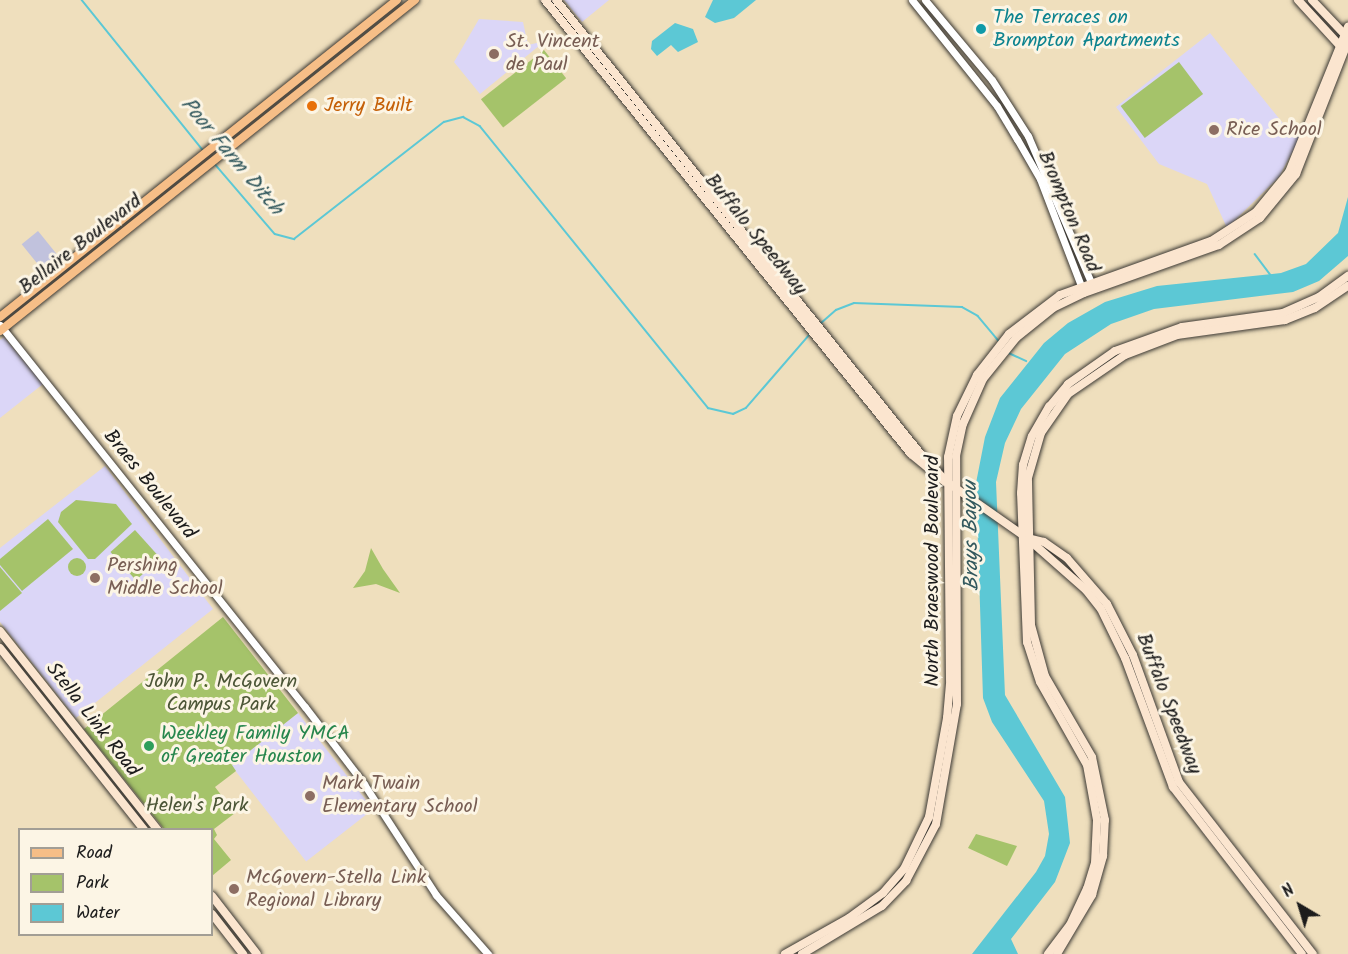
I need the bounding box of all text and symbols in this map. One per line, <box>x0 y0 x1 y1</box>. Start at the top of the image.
place label: The Terraces on Brompton Apartments <box>993 6 1180 53</box>
marker: The Terraces on Brompton Apartments <box>974 22 988 36</box>
place label: St. Vincent de Paul <box>506 30 599 77</box>
marker: St. Vincent de Paul <box>487 47 501 61</box>
water label: Poor Farm Ditch <box>174 93 288 221</box>
place label: Jerry Built <box>324 94 413 118</box>
marker: Jerry Built <box>305 99 319 113</box>
place label: Rice School <box>1226 118 1322 142</box>
marker: Rice School <box>1207 123 1221 137</box>
street label: Brompton Road <box>1032 148 1104 276</box>
street label: Buffalo Speedway <box>699 169 811 301</box>
street label: Bellaire Boulevard <box>15 190 147 300</box>
street label: Braes Boulevard <box>98 425 200 545</box>
street label: North Braeswood Boulevard <box>921 455 945 687</box>
water label: Brays Bayou <box>958 481 986 591</box>
place label: Pershing Middle School <box>107 554 223 601</box>
marker: Pershing Middle School <box>88 571 102 585</box>
street label: Buffalo Speedway <box>1130 630 1206 778</box>
street label: Stella Link Road <box>40 658 144 782</box>
park label: John P. McGovern Campus Park <box>145 671 297 718</box>
place label: Weekley Family YMCA of Greater Houston <box>161 722 350 769</box>
marker: Weekley Family YMCA of Greater Houston <box>142 739 156 753</box>
place label: Mark Twain Elementary School <box>322 772 478 819</box>
marker: Mark Twain Elementary School <box>303 789 317 803</box>
park label: Helen's Park <box>146 794 248 818</box>
legend <box>18 828 213 936</box>
text: Road <box>76 839 112 868</box>
place label: McGovern-Stella Link Regional Library <box>246 866 426 913</box>
text: Park <box>76 869 109 898</box>
north arrow <box>1270 876 1330 936</box>
text: N <box>1277 878 1300 904</box>
marker: McGovern-Stella Link Regional Library <box>227 882 241 896</box>
text: Water <box>76 899 120 928</box>

